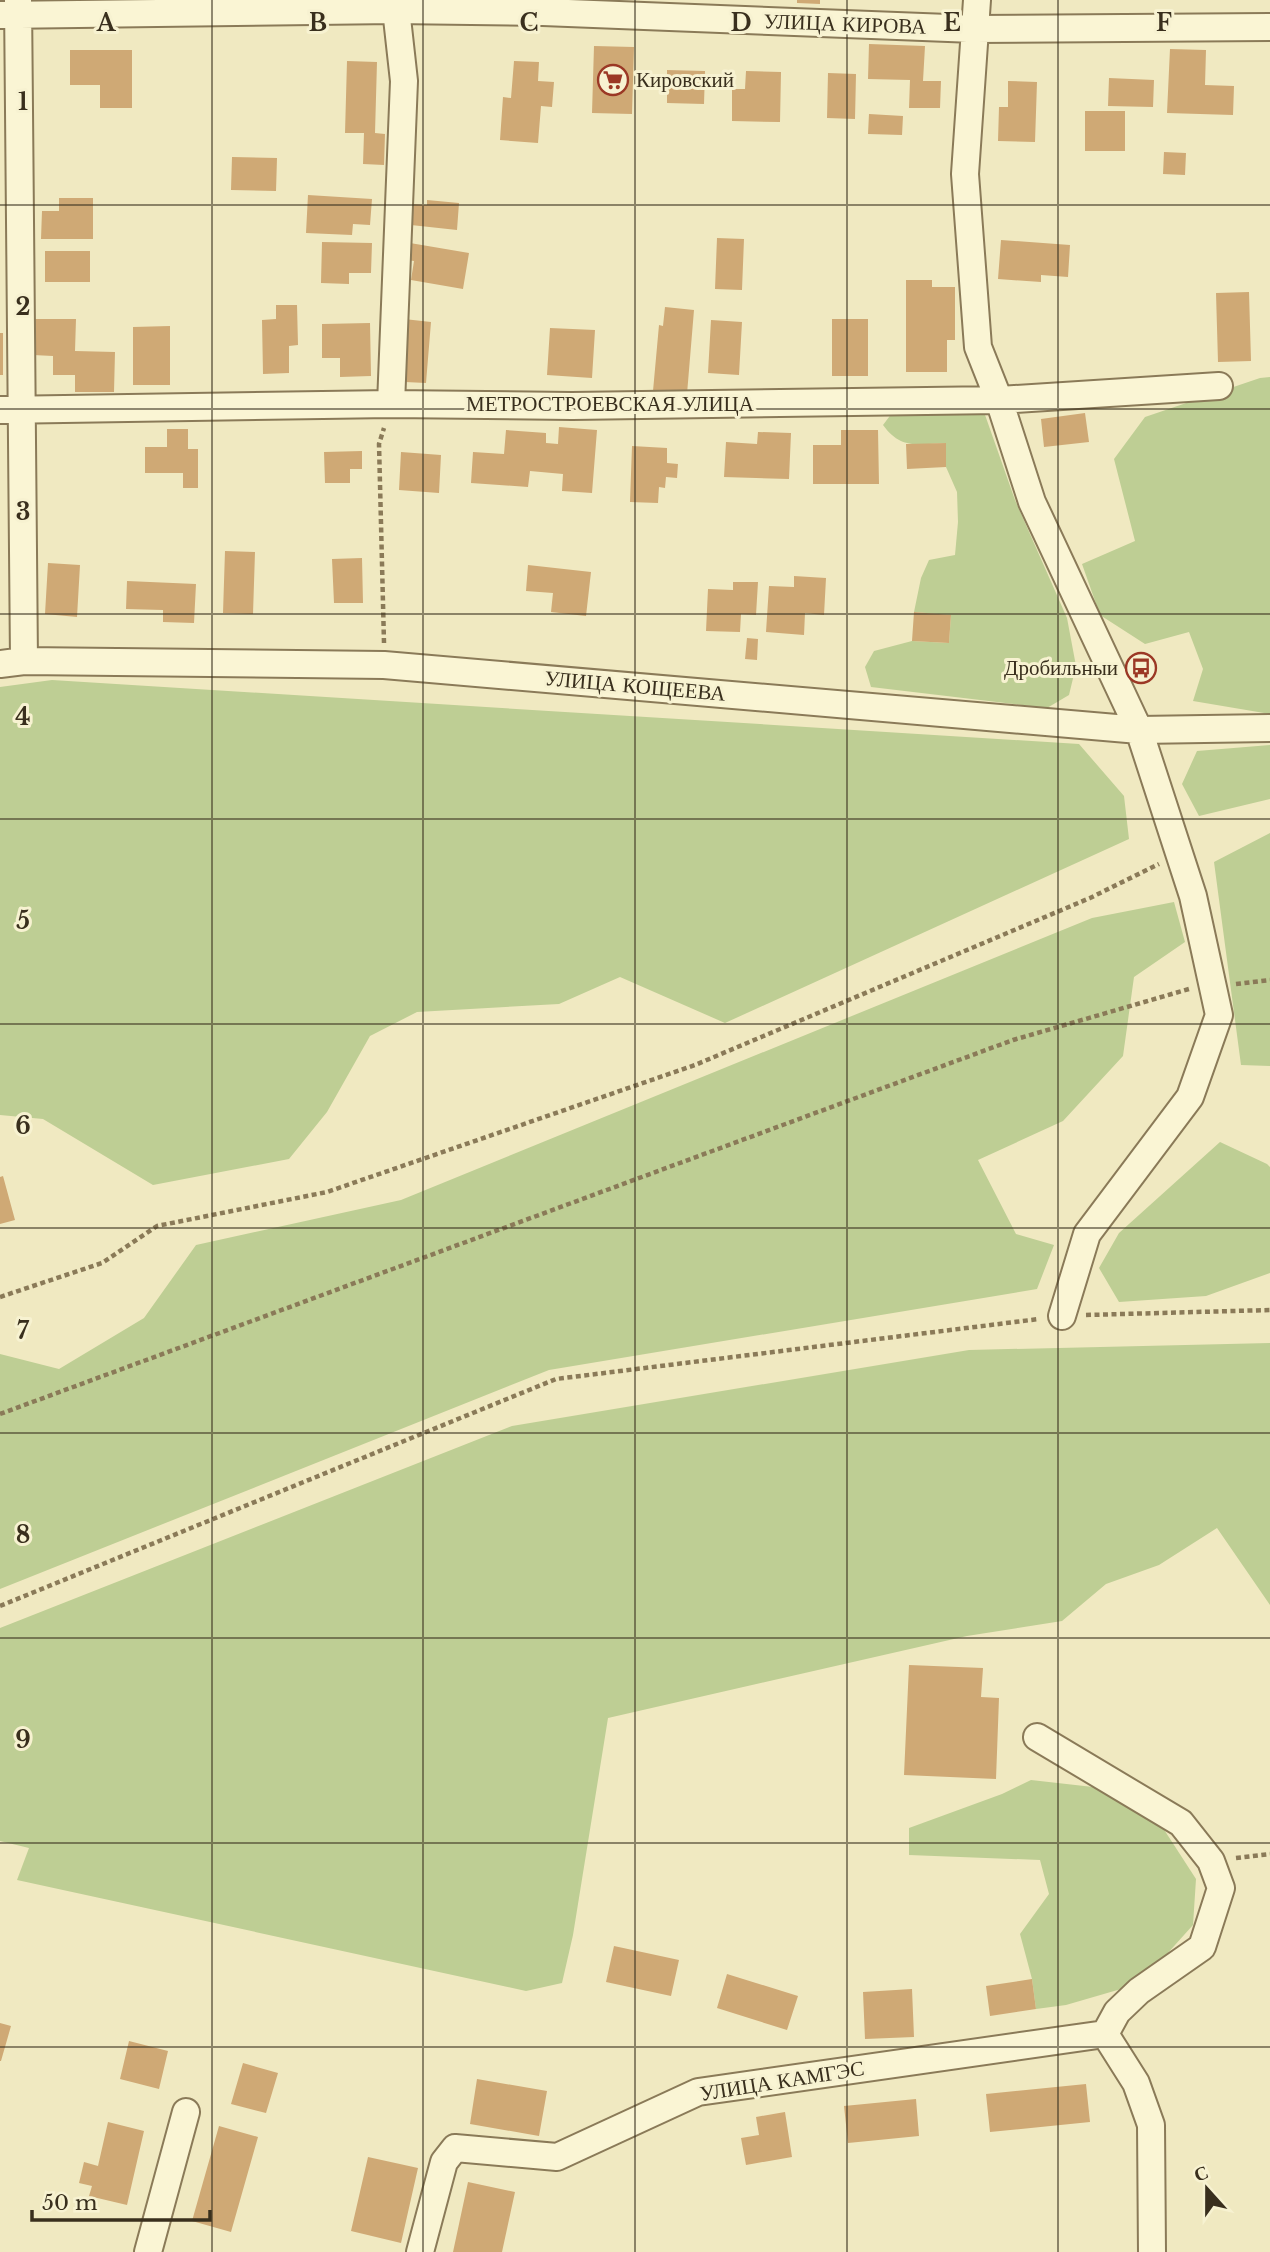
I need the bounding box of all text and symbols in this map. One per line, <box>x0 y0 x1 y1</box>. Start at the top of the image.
street label: УЛИЦА КИРОВА <box>763 8 927 40</box>
text: A <box>96 9 117 37</box>
text: B <box>309 9 327 37</box>
text: C <box>520 9 538 37</box>
text: D <box>730 9 752 37</box>
text: E <box>943 9 961 37</box>
text: F <box>1156 9 1172 37</box>
supermarket icon: Кировский <box>596 63 630 97</box>
place label: Кировский <box>636 67 734 93</box>
text: 1 <box>18 88 28 116</box>
text: 2 <box>16 293 30 321</box>
street label: МЕТРОСТРОЕВСКАЯ УЛИЦА <box>466 391 755 417</box>
text: 3 <box>16 498 30 526</box>
bus stop icon: Дробильныи <box>1124 651 1158 685</box>
place label: Дробильныи <box>1004 655 1118 681</box>
street label: УЛИЦА КОЩЕЕВА <box>543 665 727 707</box>
text: 4 <box>15 703 31 731</box>
text: 5 <box>16 907 30 935</box>
text: 6 <box>15 1112 31 1140</box>
text: 7 <box>17 1317 30 1345</box>
text: 8 <box>16 1521 30 1549</box>
text: 9 <box>15 1726 31 1754</box>
street label: УЛИЦА КАМГЭС <box>698 2055 866 2107</box>
north arrow <box>1172 2154 1242 2224</box>
text: С <box>1191 2160 1212 2187</box>
scale bar <box>32 2178 210 2222</box>
text: 50 m <box>42 2190 98 2216</box>

